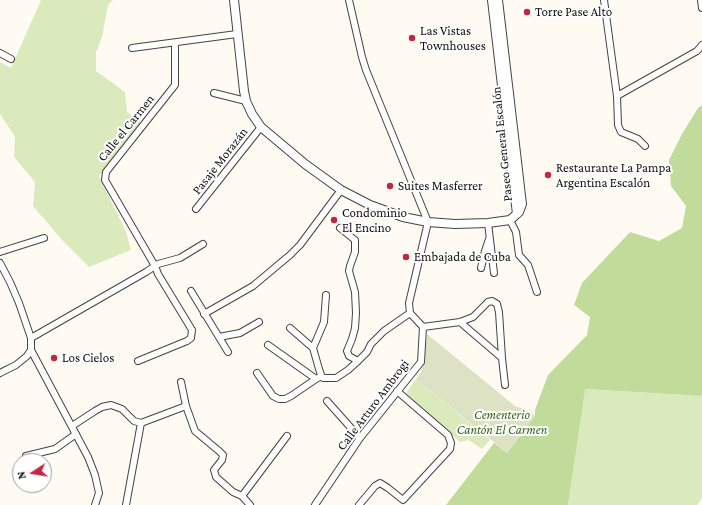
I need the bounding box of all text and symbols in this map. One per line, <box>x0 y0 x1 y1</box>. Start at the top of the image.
place label: Torre Pase Alto <box>535 4 612 20</box>
marker: Torre Pase Alto <box>522 7 532 17</box>
place label: Las Vistas Townhouses <box>420 23 486 54</box>
marker: Las Vistas Townhouses <box>407 33 417 43</box>
street label: Paseo General Escalón <box>488 86 516 202</box>
street label: Calle el Carmen <box>94 91 158 165</box>
street label: Pasaje Morazán <box>189 124 251 198</box>
place label: Restaurante La Pampa Argentina Escalón <box>556 160 671 191</box>
marker: Restaurante La Pampa Argentina Escalón <box>543 170 553 180</box>
place label: Suites Masferrer <box>398 178 483 194</box>
marker: Suites Masferrer <box>385 181 395 191</box>
place label: Condominio El Encino <box>342 205 407 236</box>
marker: Condominio El Encino <box>329 215 339 225</box>
place label: Embajada de Cuba <box>414 249 511 265</box>
marker: Embajada de Cuba <box>401 252 411 262</box>
place label: Los Cielos <box>62 350 114 366</box>
marker: Los Cielos <box>49 353 59 363</box>
street label: Calle Arturo Ambrogi <box>334 356 412 454</box>
park label: Cementerio Cantón El Carmen <box>457 407 547 438</box>
north arrow <box>12 453 52 493</box>
text: N <box>15 470 28 480</box>

